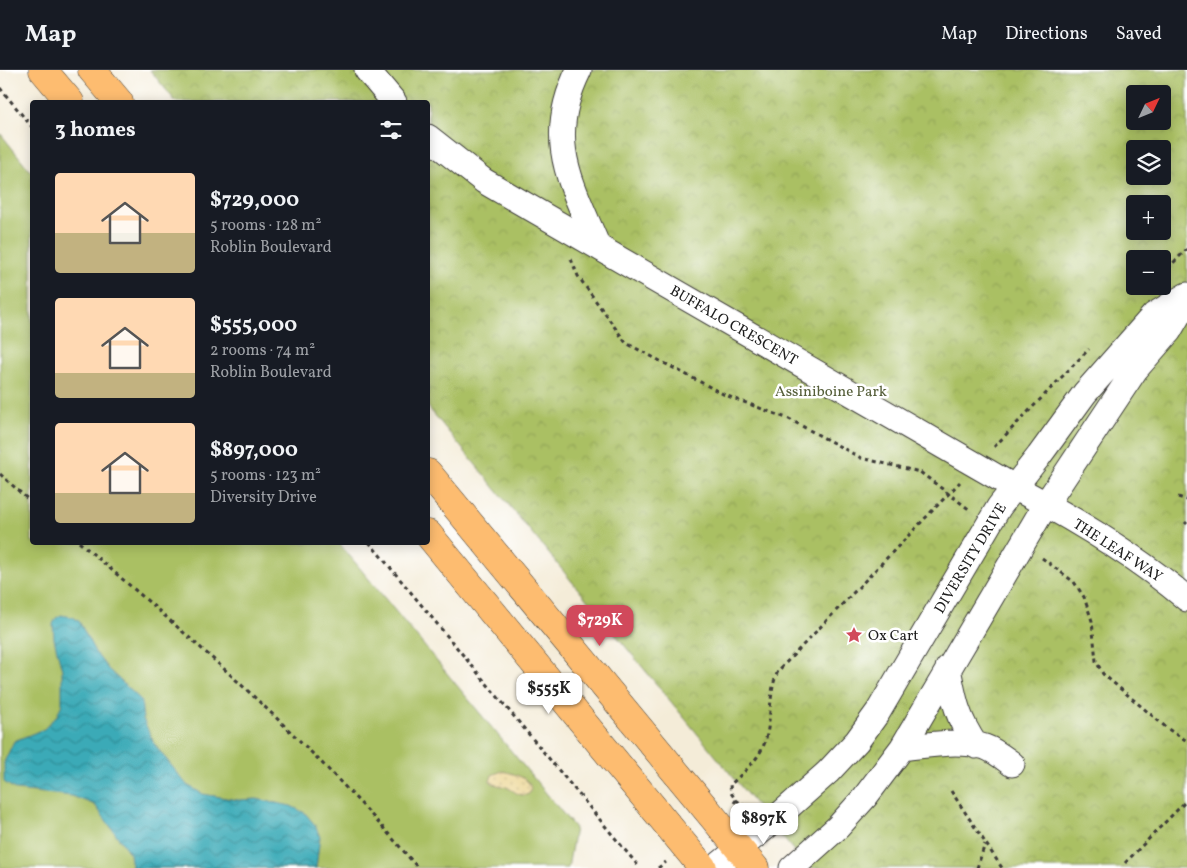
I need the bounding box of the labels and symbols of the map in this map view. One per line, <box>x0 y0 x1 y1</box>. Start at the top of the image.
north arrow <box>1126 85 1171 130</box>
street label: BUFFALO CRESCENT <box>665 281 801 372</box>
park label: Assiniboine Park <box>775 382 887 403</box>
street label: DIVERSITY DRIVE <box>930 500 1013 618</box>
street label: THE LEAF WAY <box>1068 514 1166 588</box>
pin: $729K <box>565 604 635 647</box>
place icon: Ox Cart <box>844 625 864 645</box>
place label: Ox Cart <box>868 626 919 647</box>
pin: $555K <box>514 672 584 715</box>
pin: $897K <box>729 802 799 845</box>

